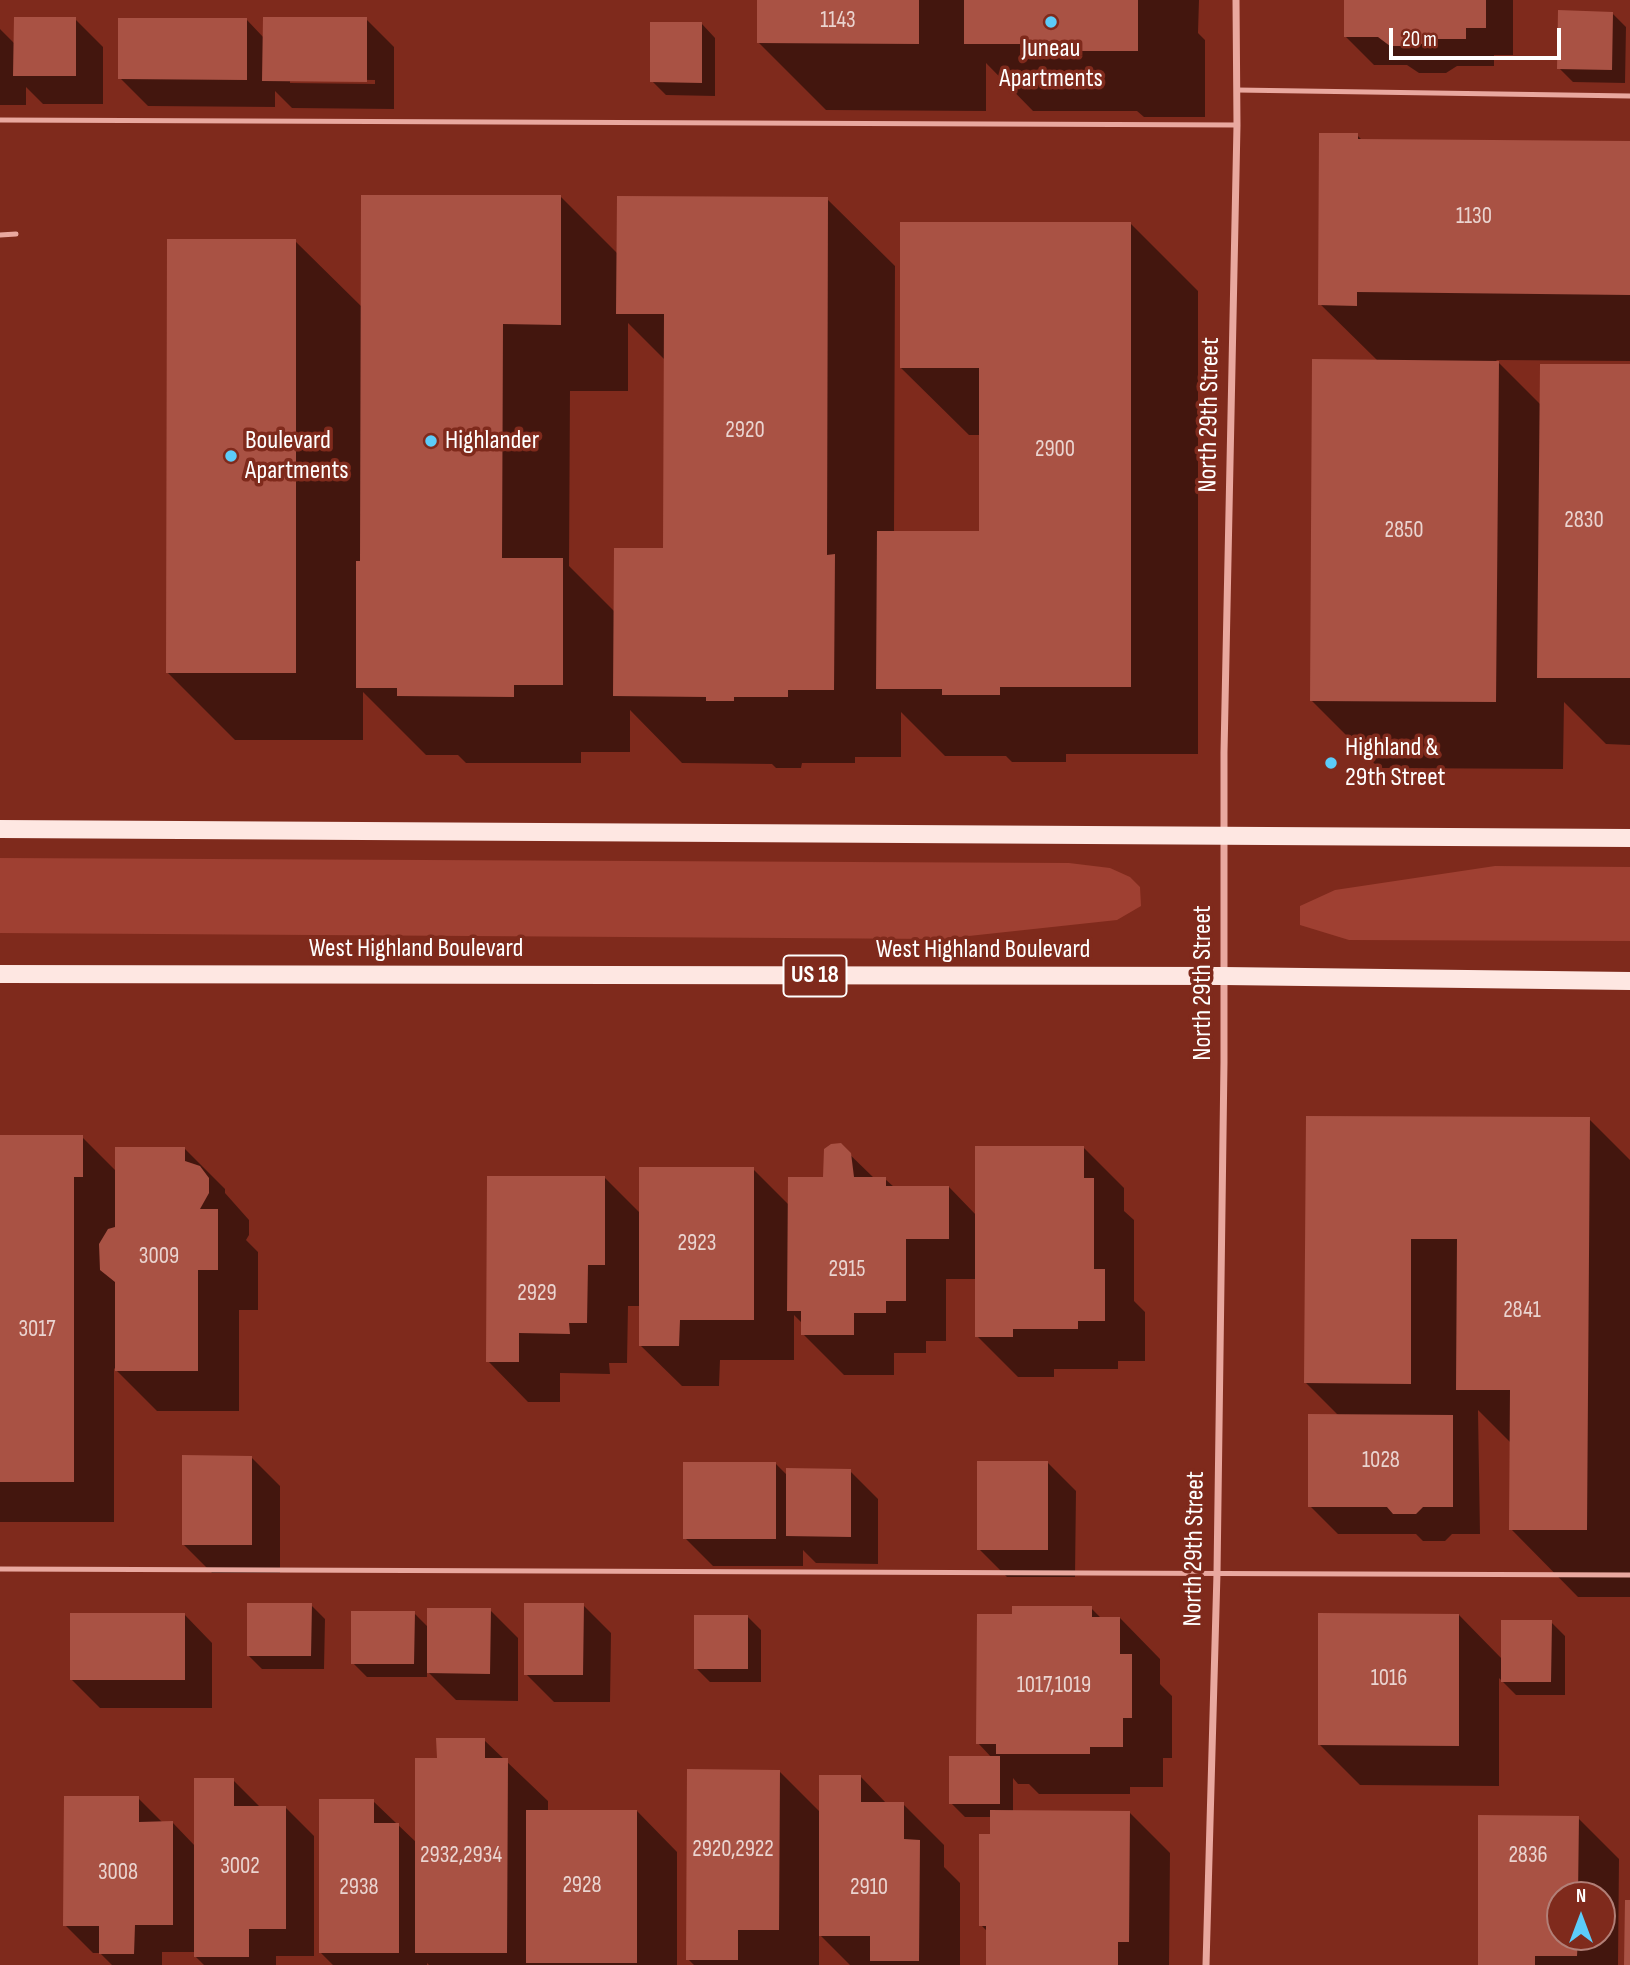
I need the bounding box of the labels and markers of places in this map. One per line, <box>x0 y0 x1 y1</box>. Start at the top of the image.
marker: Juneau Apartments <box>1043 14 1059 30</box>
place label: Juneau Apartments <box>999 33 1103 94</box>
place label: Boulevard Apartments <box>245 425 349 486</box>
place label: Highlander <box>445 425 539 457</box>
marker: Highlander <box>423 433 439 449</box>
marker: Boulevard Apartments <box>223 448 239 464</box>
place label: Highland & 29th Street <box>1345 732 1445 794</box>
marker: Highland & 29th Street <box>1323 755 1339 771</box>

